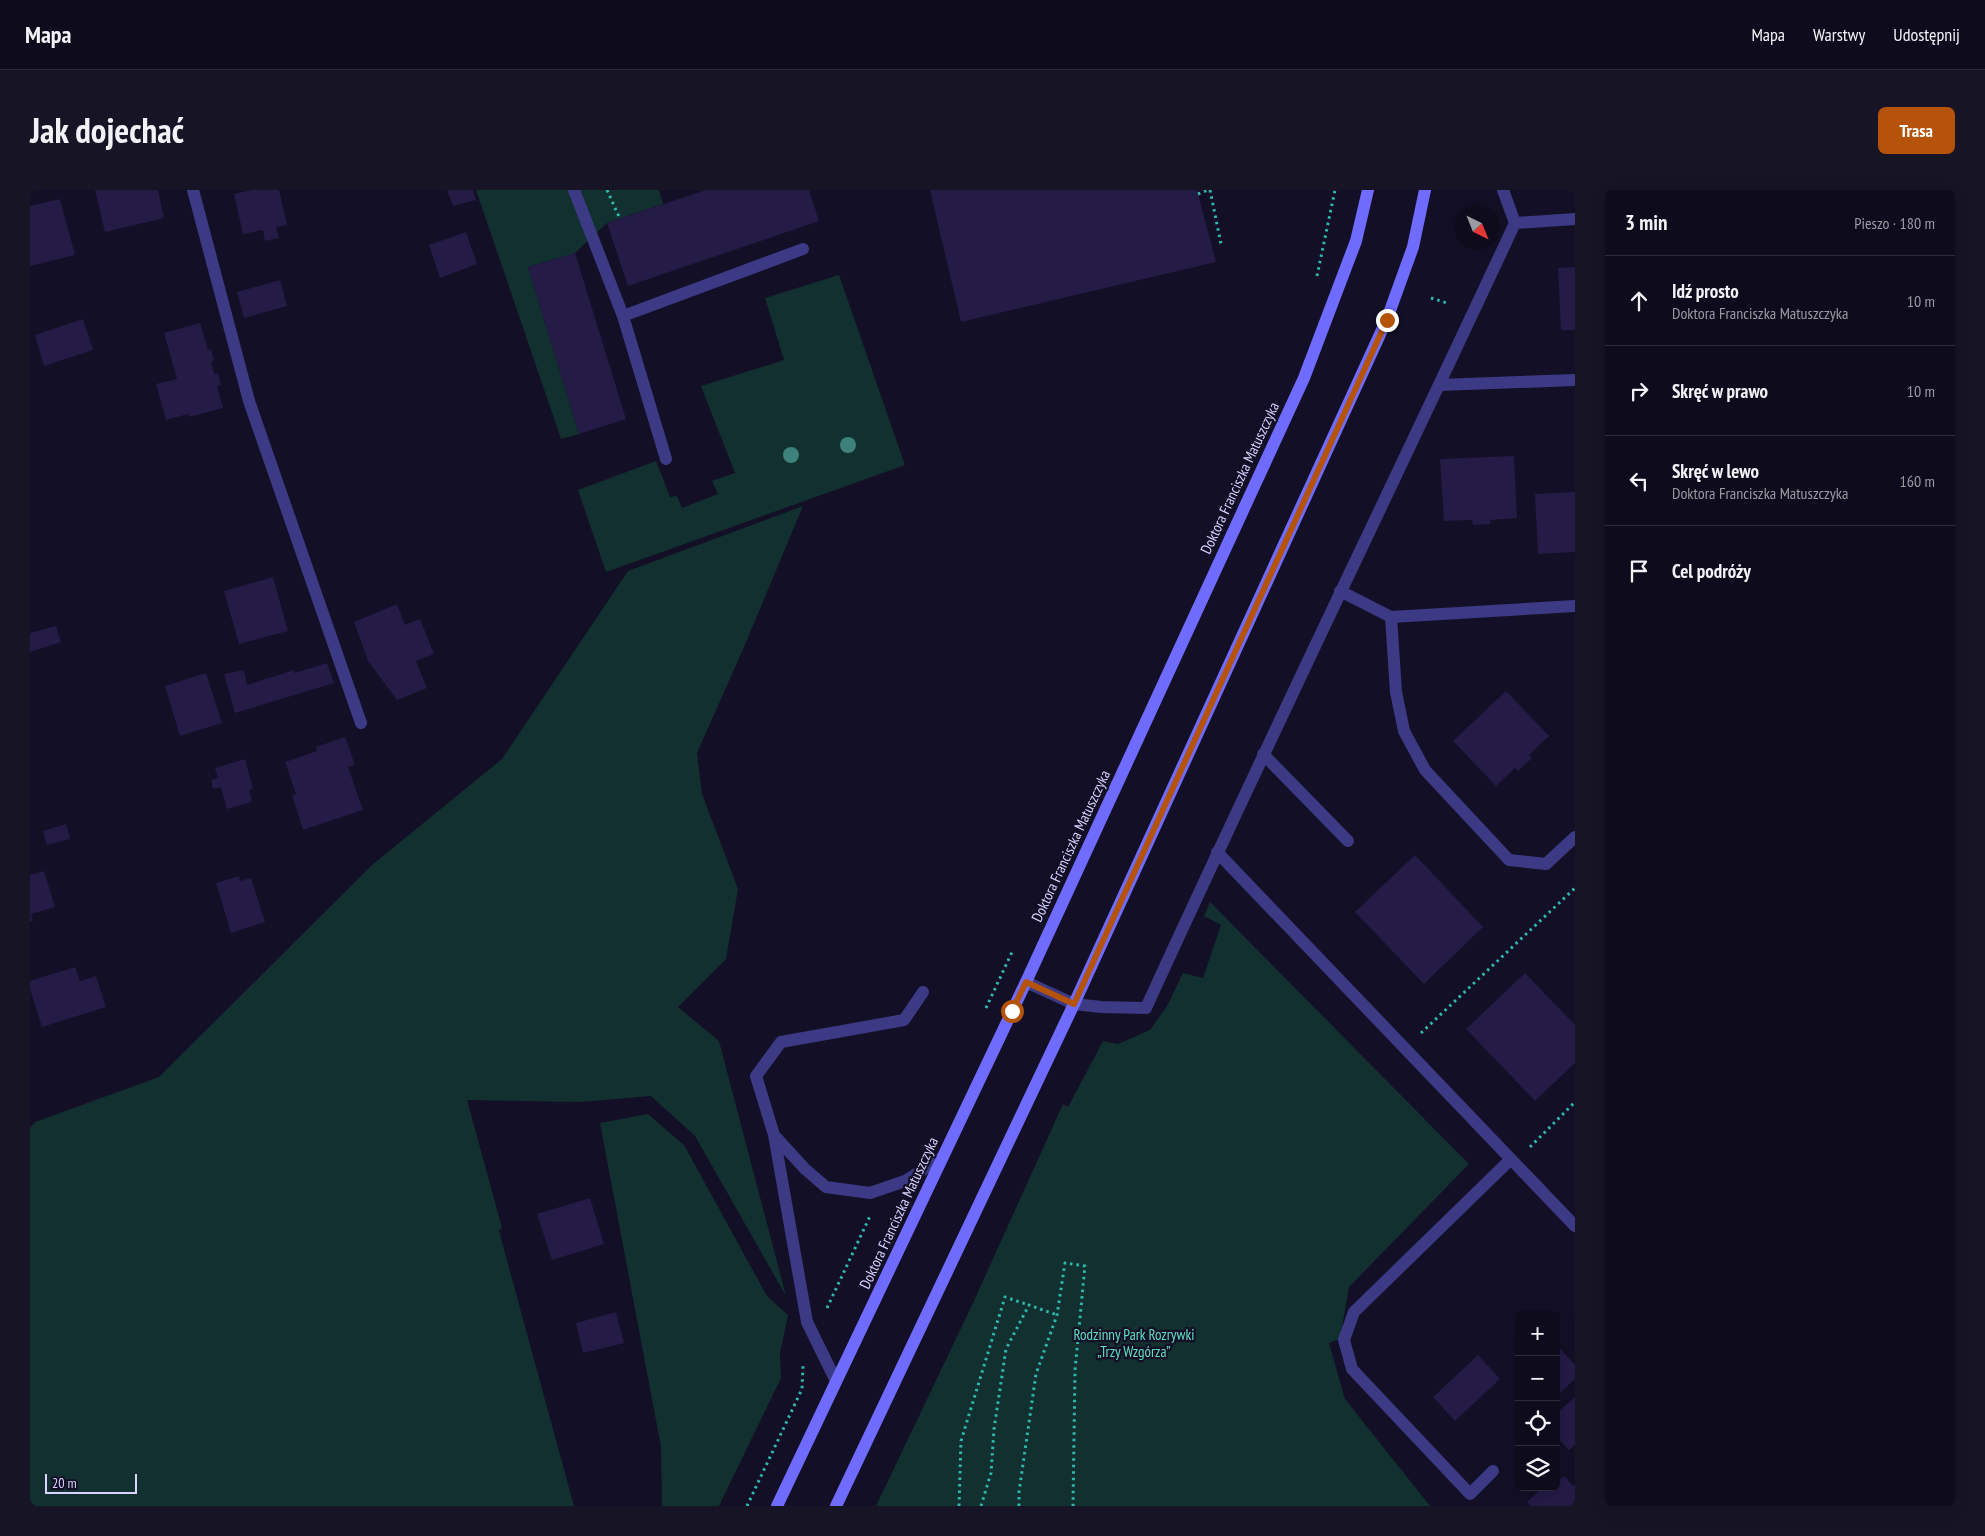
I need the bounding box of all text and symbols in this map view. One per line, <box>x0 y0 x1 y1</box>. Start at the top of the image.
text: Mapa <box>25 19 72 50</box>
text: Mapa <box>1751 23 1785 46</box>
text: Warstwy <box>1813 23 1865 46</box>
text: Udostępnij <box>1893 23 1960 46</box>
text: Jak dojechać <box>30 107 184 153</box>
button: Trasa <box>1878 107 1955 154</box>
north arrow <box>1455 205 1500 250</box>
text: 3 min <box>1625 209 1667 236</box>
text: Pieszo · 180 m <box>1854 213 1935 233</box>
text: Idź prosto <box>1672 279 1739 303</box>
icon: ahead <box>1625 287 1653 315</box>
text: 10 m <box>1907 291 1935 311</box>
text: Doktora Franciszka Matuszczyka <box>1672 303 1848 323</box>
route end <box>1376 309 1399 332</box>
icon: right <box>1625 377 1653 405</box>
text: Skręć w prawo <box>1672 379 1768 403</box>
text: 10 m <box>1907 381 1935 401</box>
street label: Doktora Franciszka Matuszczyka <box>1196 399 1283 557</box>
text: Skręć w lewo <box>1672 459 1759 483</box>
icon: left <box>1625 467 1653 495</box>
text: 160 m <box>1900 471 1935 491</box>
text: Doktora Franciszka Matuszczyka <box>1672 483 1848 503</box>
icon: arrive <box>1625 557 1653 585</box>
text: Cel podróży <box>1672 559 1751 583</box>
street label: Doktora Franciszka Matuszczyka <box>1027 767 1114 925</box>
route start <box>1001 1000 1024 1023</box>
street label: Doktora Franciszka Matuszczyka <box>855 1134 942 1292</box>
map controls <box>1515 1311 1560 1491</box>
button: + <box>1515 1311 1560 1356</box>
park label: Rodzinny Park Rozrywki „Trzy Wzgórza” <box>1073 1325 1195 1361</box>
button: − <box>1515 1356 1560 1401</box>
button: locate <box>1515 1401 1560 1446</box>
button: layers <box>1515 1446 1560 1491</box>
scale bar <box>45 1471 138 1494</box>
text: 20 m <box>52 1474 77 1492</box>

